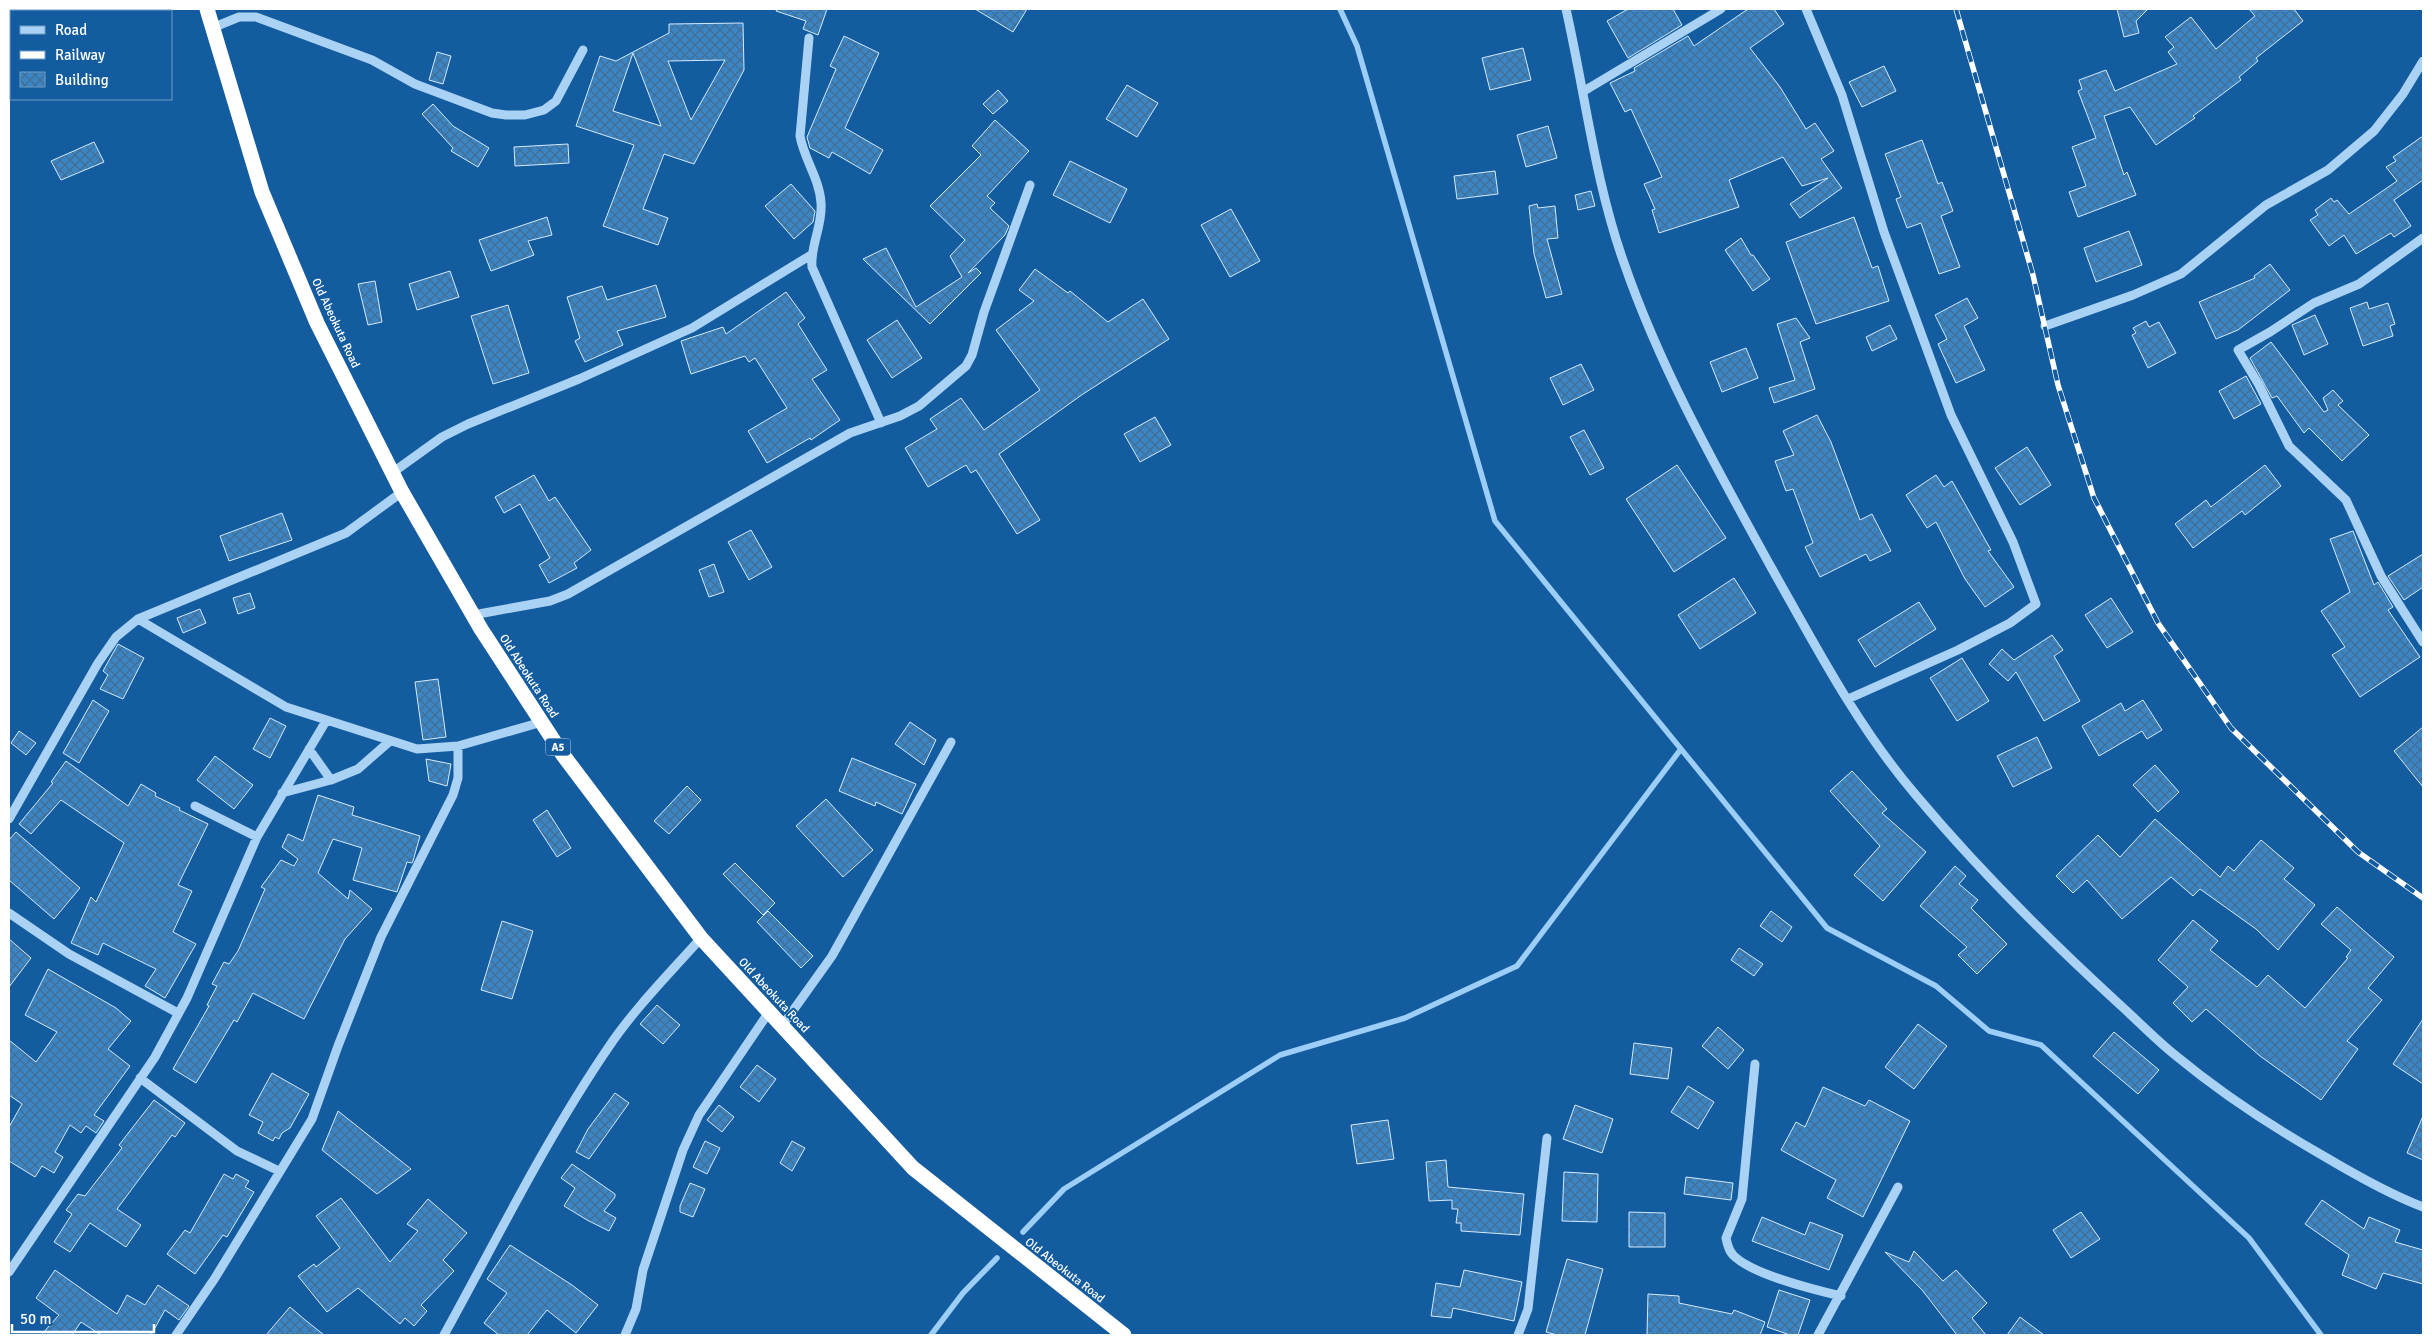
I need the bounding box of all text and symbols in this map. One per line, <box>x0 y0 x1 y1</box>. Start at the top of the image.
legend <box>10 10 172 100</box>
text: Road <box>55 21 87 39</box>
text: Railway <box>55 46 105 64</box>
text: Building <box>55 71 109 89</box>
street label: Old Abeokuta Road <box>308 276 363 370</box>
street label: Old Abeokuta Road <box>496 631 561 721</box>
road number: A5 <box>546 739 570 756</box>
street label: Old Abeokuta Road <box>735 955 812 1036</box>
street label: Old Abeokuta Road <box>1022 1235 1108 1306</box>
scale bar <box>12 1302 155 1334</box>
text: 50 m <box>20 1310 51 1328</box>

